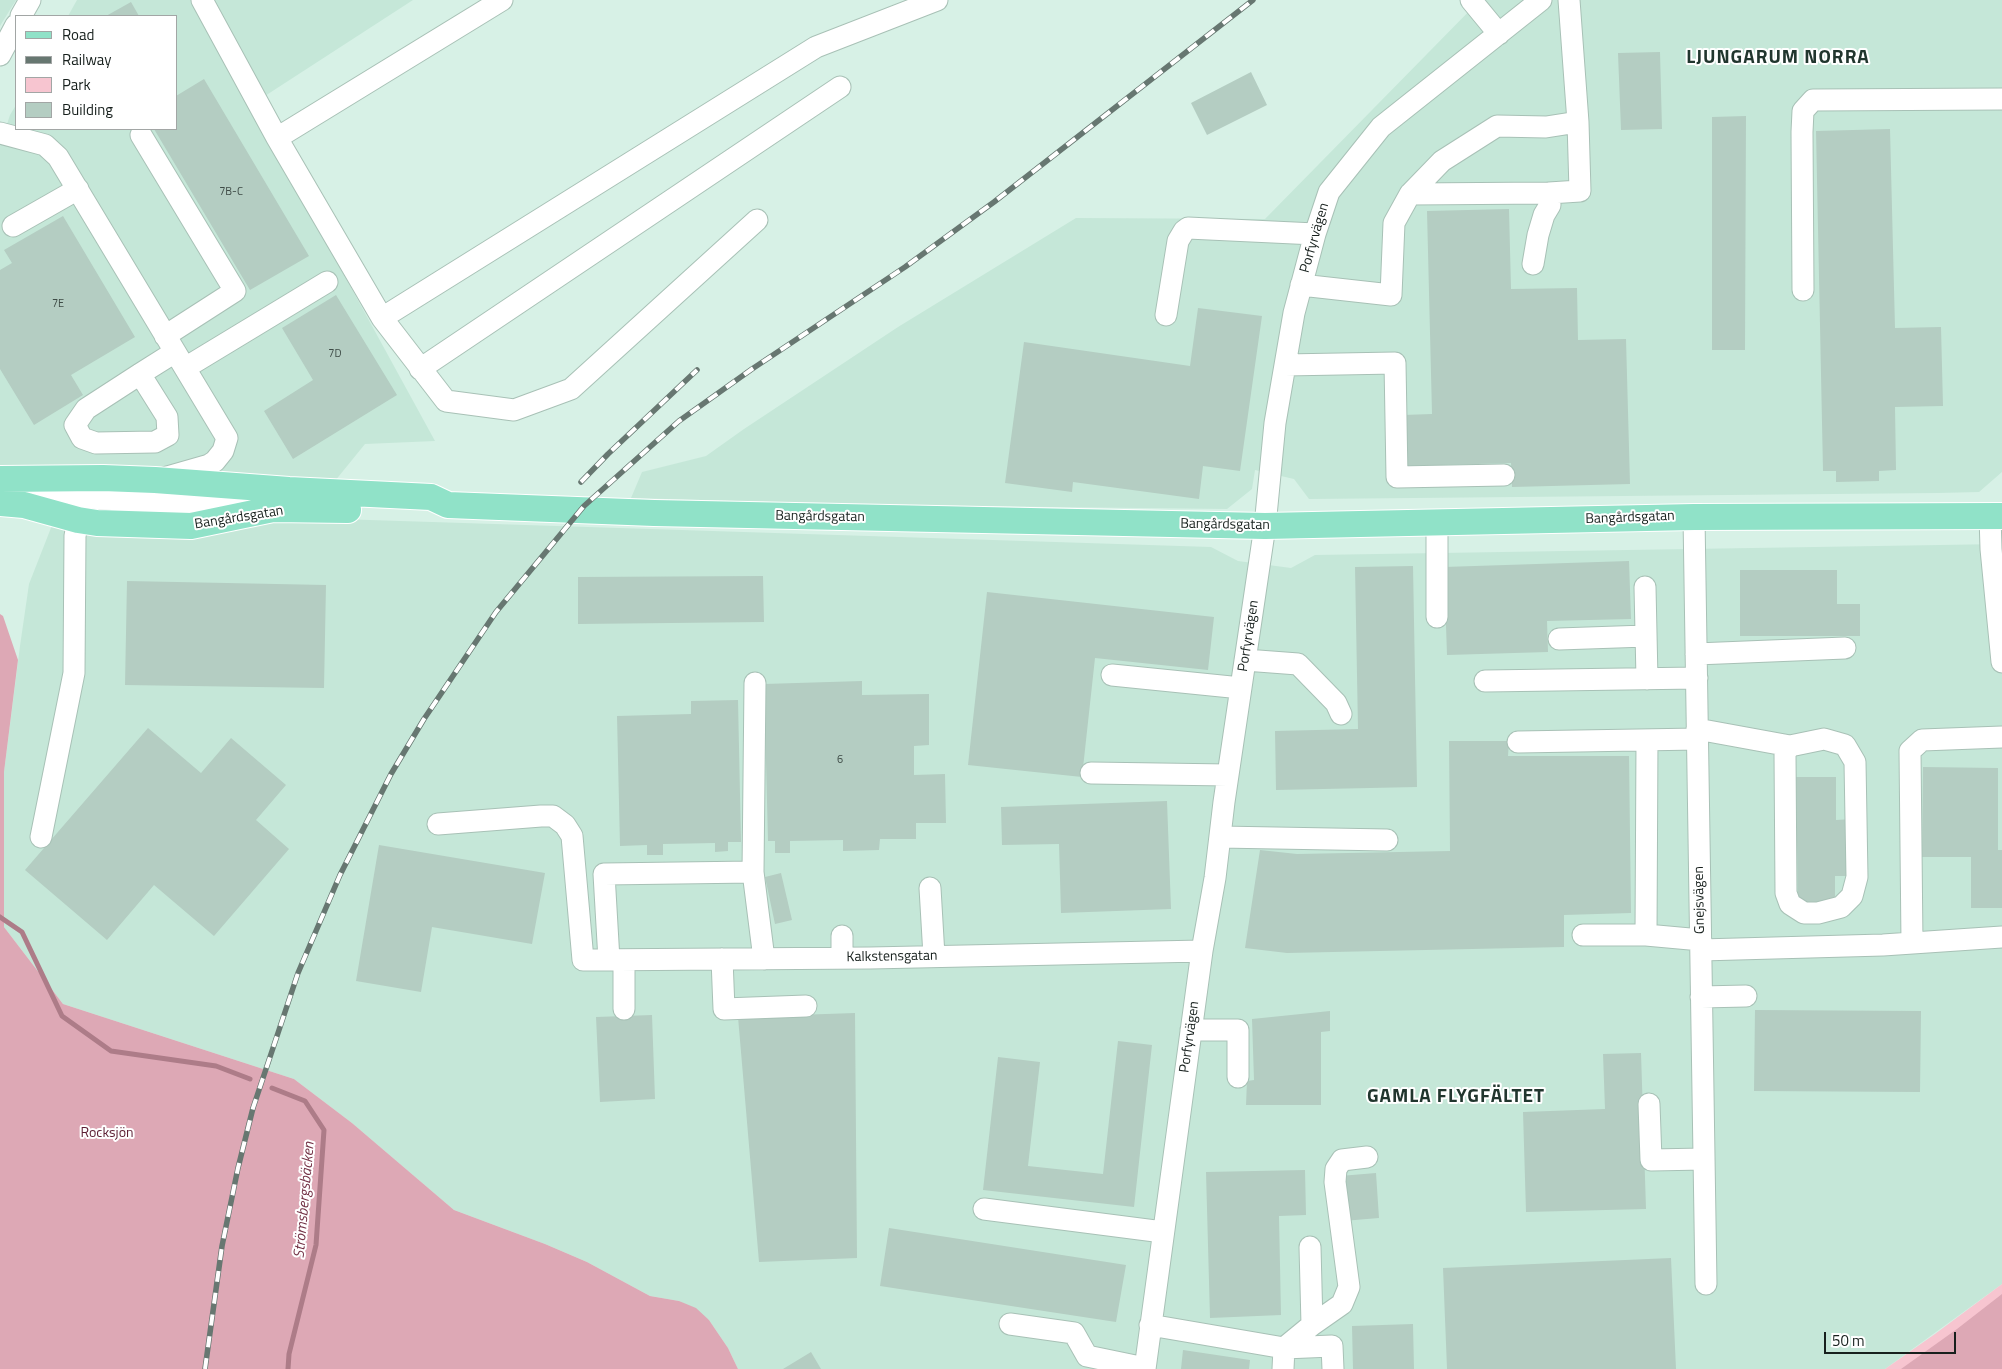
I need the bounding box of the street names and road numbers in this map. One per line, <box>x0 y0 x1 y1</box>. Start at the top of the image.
street label: Porfyrvägen <box>1297 201 1333 275</box>
street label: Bangårdsgatan <box>193 503 285 533</box>
street label: Bangårdsgatan <box>775 508 865 526</box>
street label: Bangårdsgatan <box>1585 508 1675 528</box>
street label: Bangårdsgatan <box>1180 516 1270 534</box>
street label: Porfyrvägen <box>1235 599 1263 673</box>
street label: Gnejsvägen <box>1691 866 1709 934</box>
street label: Kalkstensgatan <box>846 948 938 966</box>
street label: Porfyrvägen <box>1177 1000 1203 1074</box>

